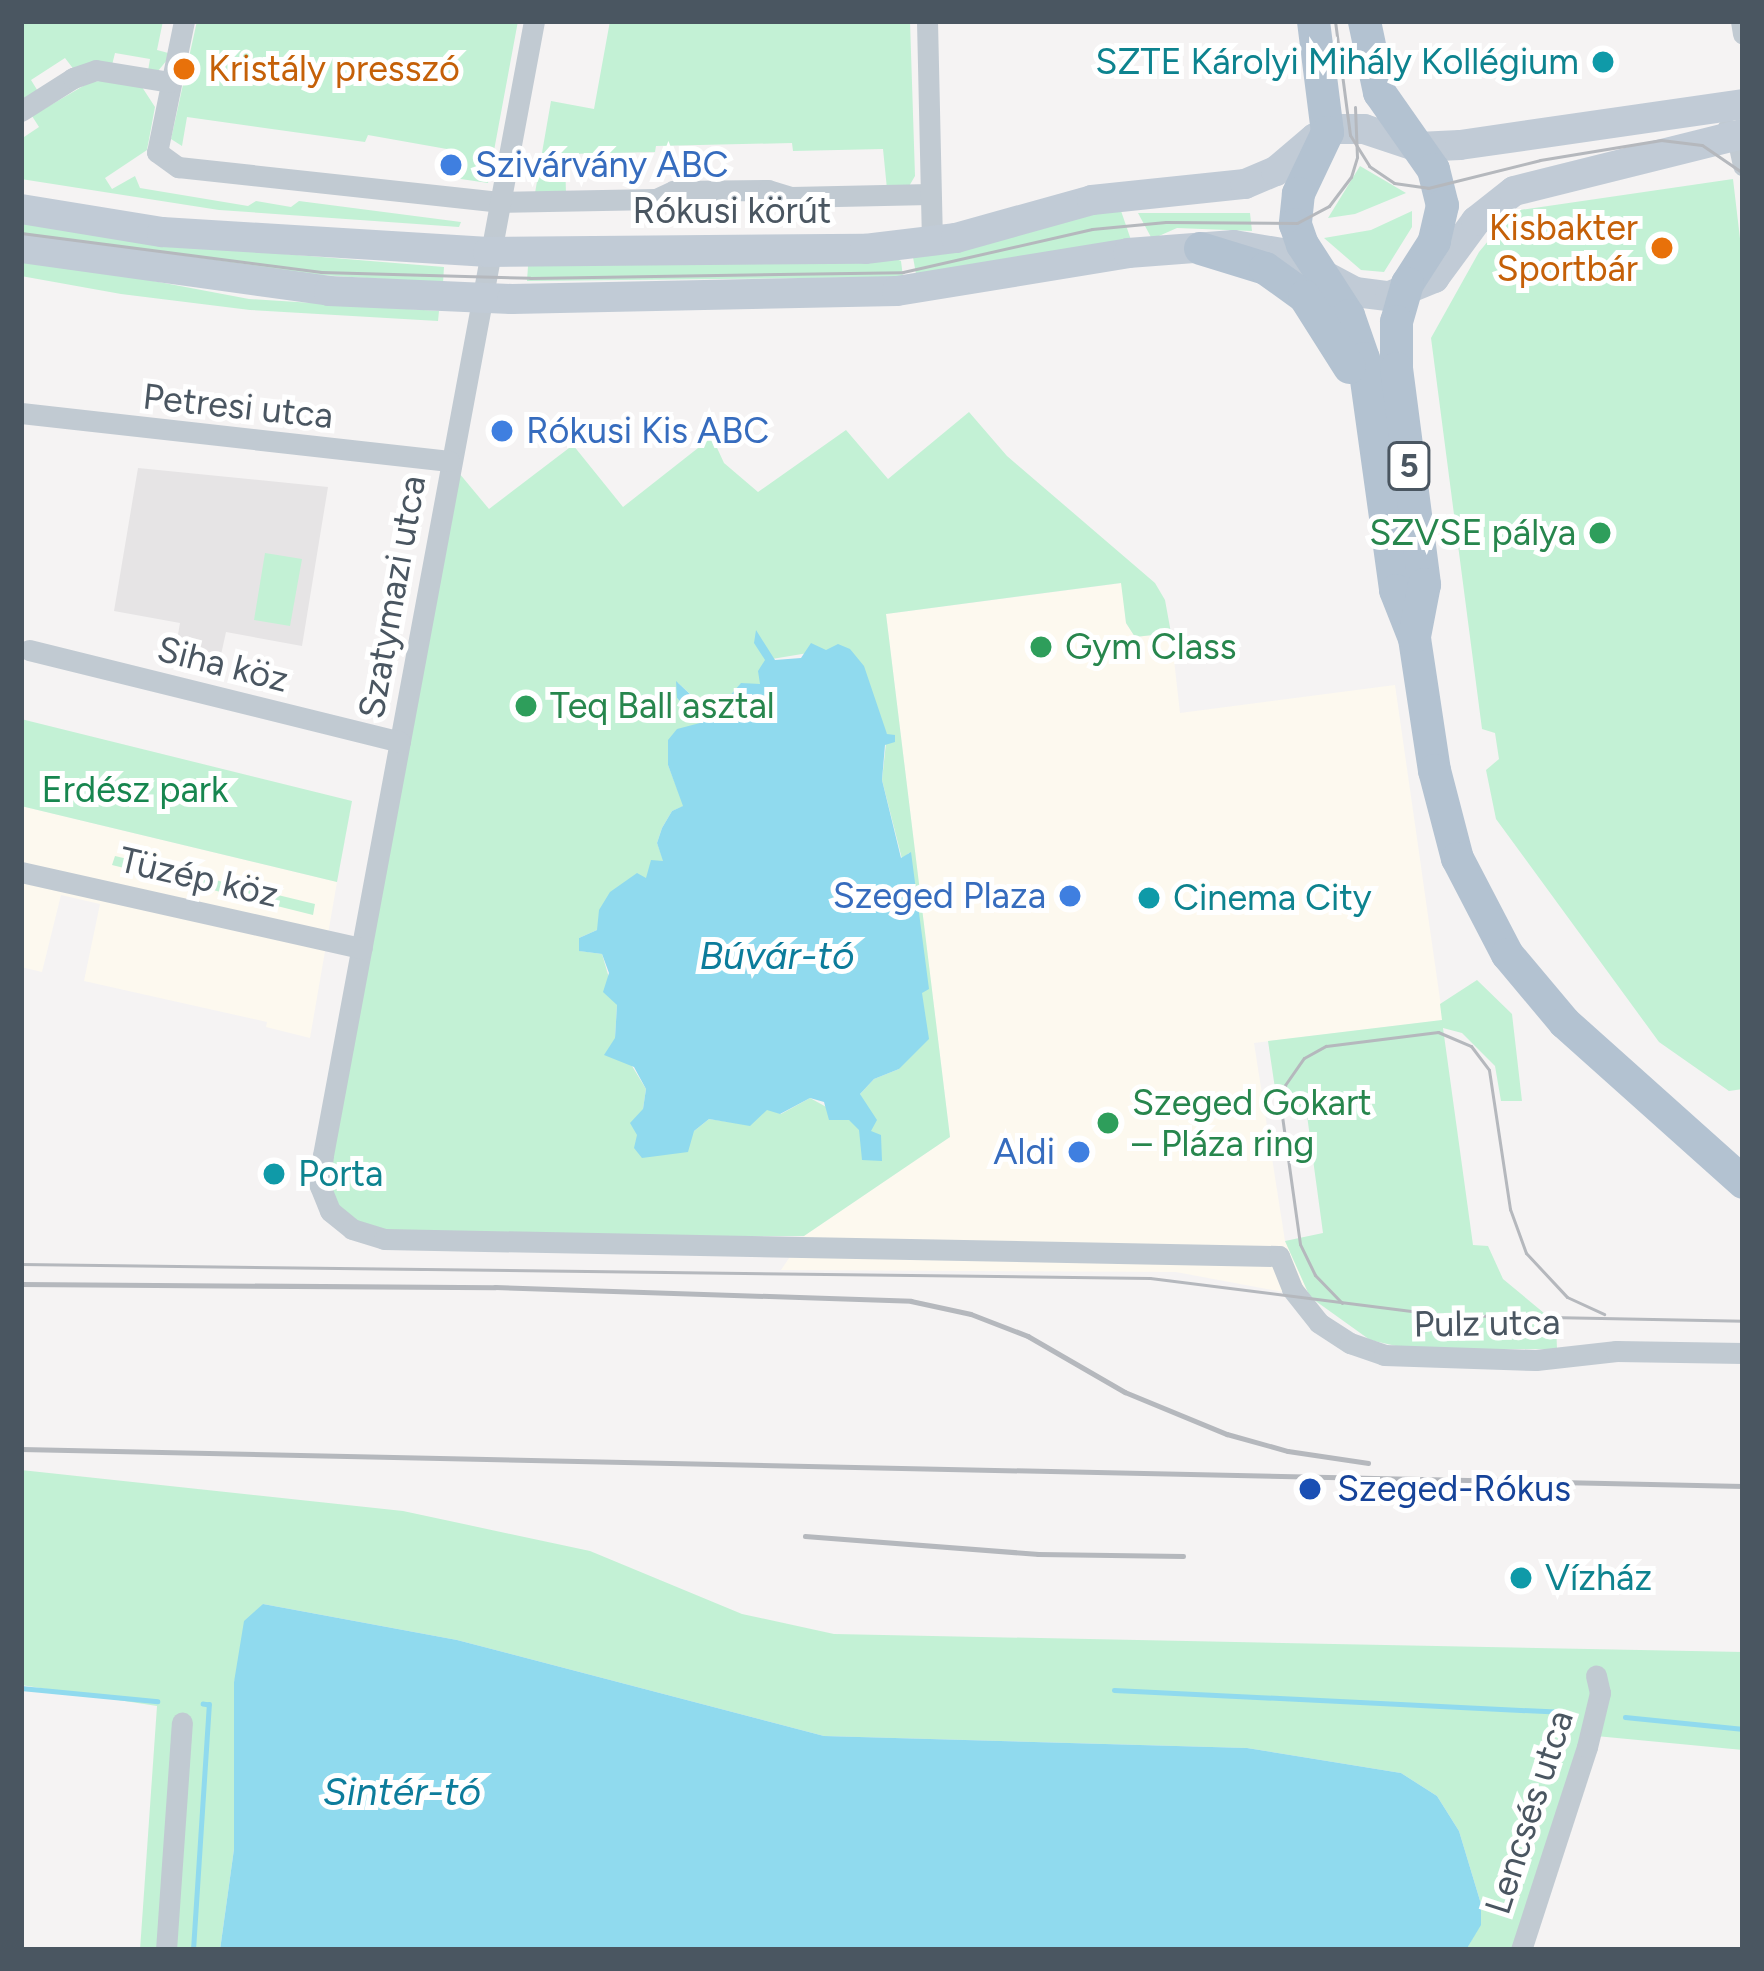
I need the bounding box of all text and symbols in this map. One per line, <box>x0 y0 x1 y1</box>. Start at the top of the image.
place label: SZTE Károlyi Mihály Kollégium <box>1095 40 1579 84</box>
place label: Kristály presszó <box>208 47 460 91</box>
marker: SZTE Károlyi Mihály Kollégium <box>1590 49 1616 75</box>
marker: Kristály presszó <box>171 56 197 82</box>
place label: Szivárvány ABC <box>475 143 729 187</box>
marker: Szivárvány ABC <box>438 152 464 178</box>
street label: Rókusi körút <box>633 189 831 233</box>
place label: Kisbakter Sportbár <box>1489 205 1638 290</box>
marker: Kisbakter Sportbár <box>1649 235 1675 261</box>
street label: Petresi utca <box>141 375 335 437</box>
place label: Rókusi Kis ABC <box>526 409 769 453</box>
marker: Rókusi Kis ABC <box>489 418 515 444</box>
road number: 5 <box>1385 439 1433 493</box>
street label: Szatymazi utca <box>349 472 435 722</box>
place label: SZVSE pálya <box>1369 511 1576 555</box>
marker: SZVSE pálya <box>1587 520 1613 546</box>
place label: Gym Class <box>1065 625 1237 669</box>
street label: Siha köz <box>153 627 293 701</box>
marker: Gym Class <box>1028 634 1054 660</box>
place label: Teq Ball asztal <box>550 684 775 728</box>
marker: Teq Ball asztal <box>513 693 539 719</box>
park label: Erdész park <box>42 768 228 812</box>
street label: Tüzép köz <box>115 838 283 916</box>
place label: Szeged Plaza <box>833 874 1046 918</box>
place label: Cinema City <box>1173 876 1372 920</box>
marker: Szeged Plaza <box>1057 883 1083 909</box>
marker: Cinema City <box>1136 885 1162 911</box>
water label: Búvár-tó <box>699 933 855 979</box>
place label: Szeged Gokart – Pláza ring <box>1132 1080 1372 1165</box>
marker: Szeged Gokart – Pláza ring <box>1095 1110 1121 1136</box>
place label: Aldi <box>993 1130 1055 1174</box>
marker: Aldi <box>1066 1139 1092 1165</box>
place label: Porta <box>298 1152 383 1196</box>
marker: Porta <box>261 1161 287 1187</box>
street label: Pulz utca <box>1413 1300 1561 1346</box>
place label: Szeged-Rókus <box>1337 1467 1571 1511</box>
marker: Szeged-Rókus <box>1294 1473 1326 1505</box>
place label: Vízház <box>1545 1556 1652 1600</box>
marker: Vízház <box>1508 1565 1534 1591</box>
street label: Lencsés utca <box>1476 1705 1582 1919</box>
water label: Sintér-tó <box>323 1769 481 1815</box>

